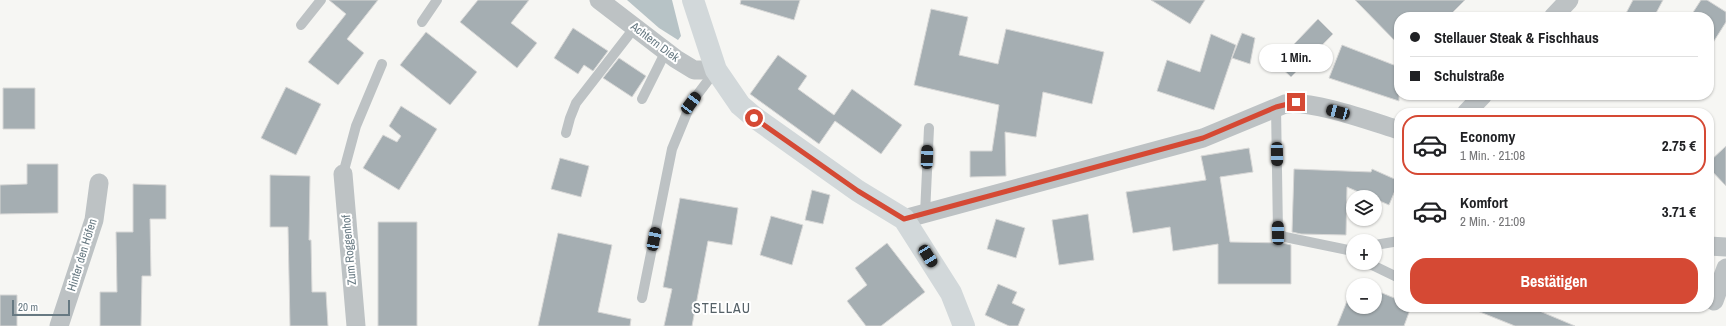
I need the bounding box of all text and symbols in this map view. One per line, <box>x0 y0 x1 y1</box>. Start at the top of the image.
street label: Achtern Diek <box>627 18 683 66</box>
text: Stellauer Steak & Fischhaus <box>1434 27 1599 48</box>
callout: 1 Min. <box>1259 44 1333 72</box>
text: 1 Min. <box>1281 49 1311 66</box>
text: Schulstraße <box>1434 65 1504 86</box>
car <box>679 90 703 116</box>
route end <box>1287 93 1305 111</box>
car <box>1325 103 1351 121</box>
route start <box>745 109 763 127</box>
text: Economy <box>1460 126 1515 147</box>
icon: car <box>1412 127 1448 163</box>
text: 2.75 € <box>1662 135 1696 156</box>
car <box>1271 142 1283 166</box>
car <box>921 145 933 169</box>
text: 1 Min. · 21:08 <box>1460 147 1525 164</box>
map controls <box>1346 190 1382 314</box>
button: layers <box>1346 190 1382 226</box>
text: Komfort <box>1460 192 1508 213</box>
icon: car <box>1412 193 1448 229</box>
text: 3.71 € <box>1662 201 1696 222</box>
text: 2 Min. · 21:09 <box>1460 213 1525 230</box>
street label: Zum Roggenhof <box>338 214 360 286</box>
street label: Hinter den Höfen <box>63 217 101 293</box>
car <box>1272 221 1284 245</box>
car <box>646 226 662 252</box>
button: + <box>1346 234 1382 270</box>
car <box>917 243 939 269</box>
button: Bestätigen <box>1410 258 1698 304</box>
button: − <box>1346 278 1382 314</box>
scale bar <box>12 298 70 317</box>
district label: STELLAU <box>693 299 751 317</box>
text: 20 m <box>18 300 38 314</box>

